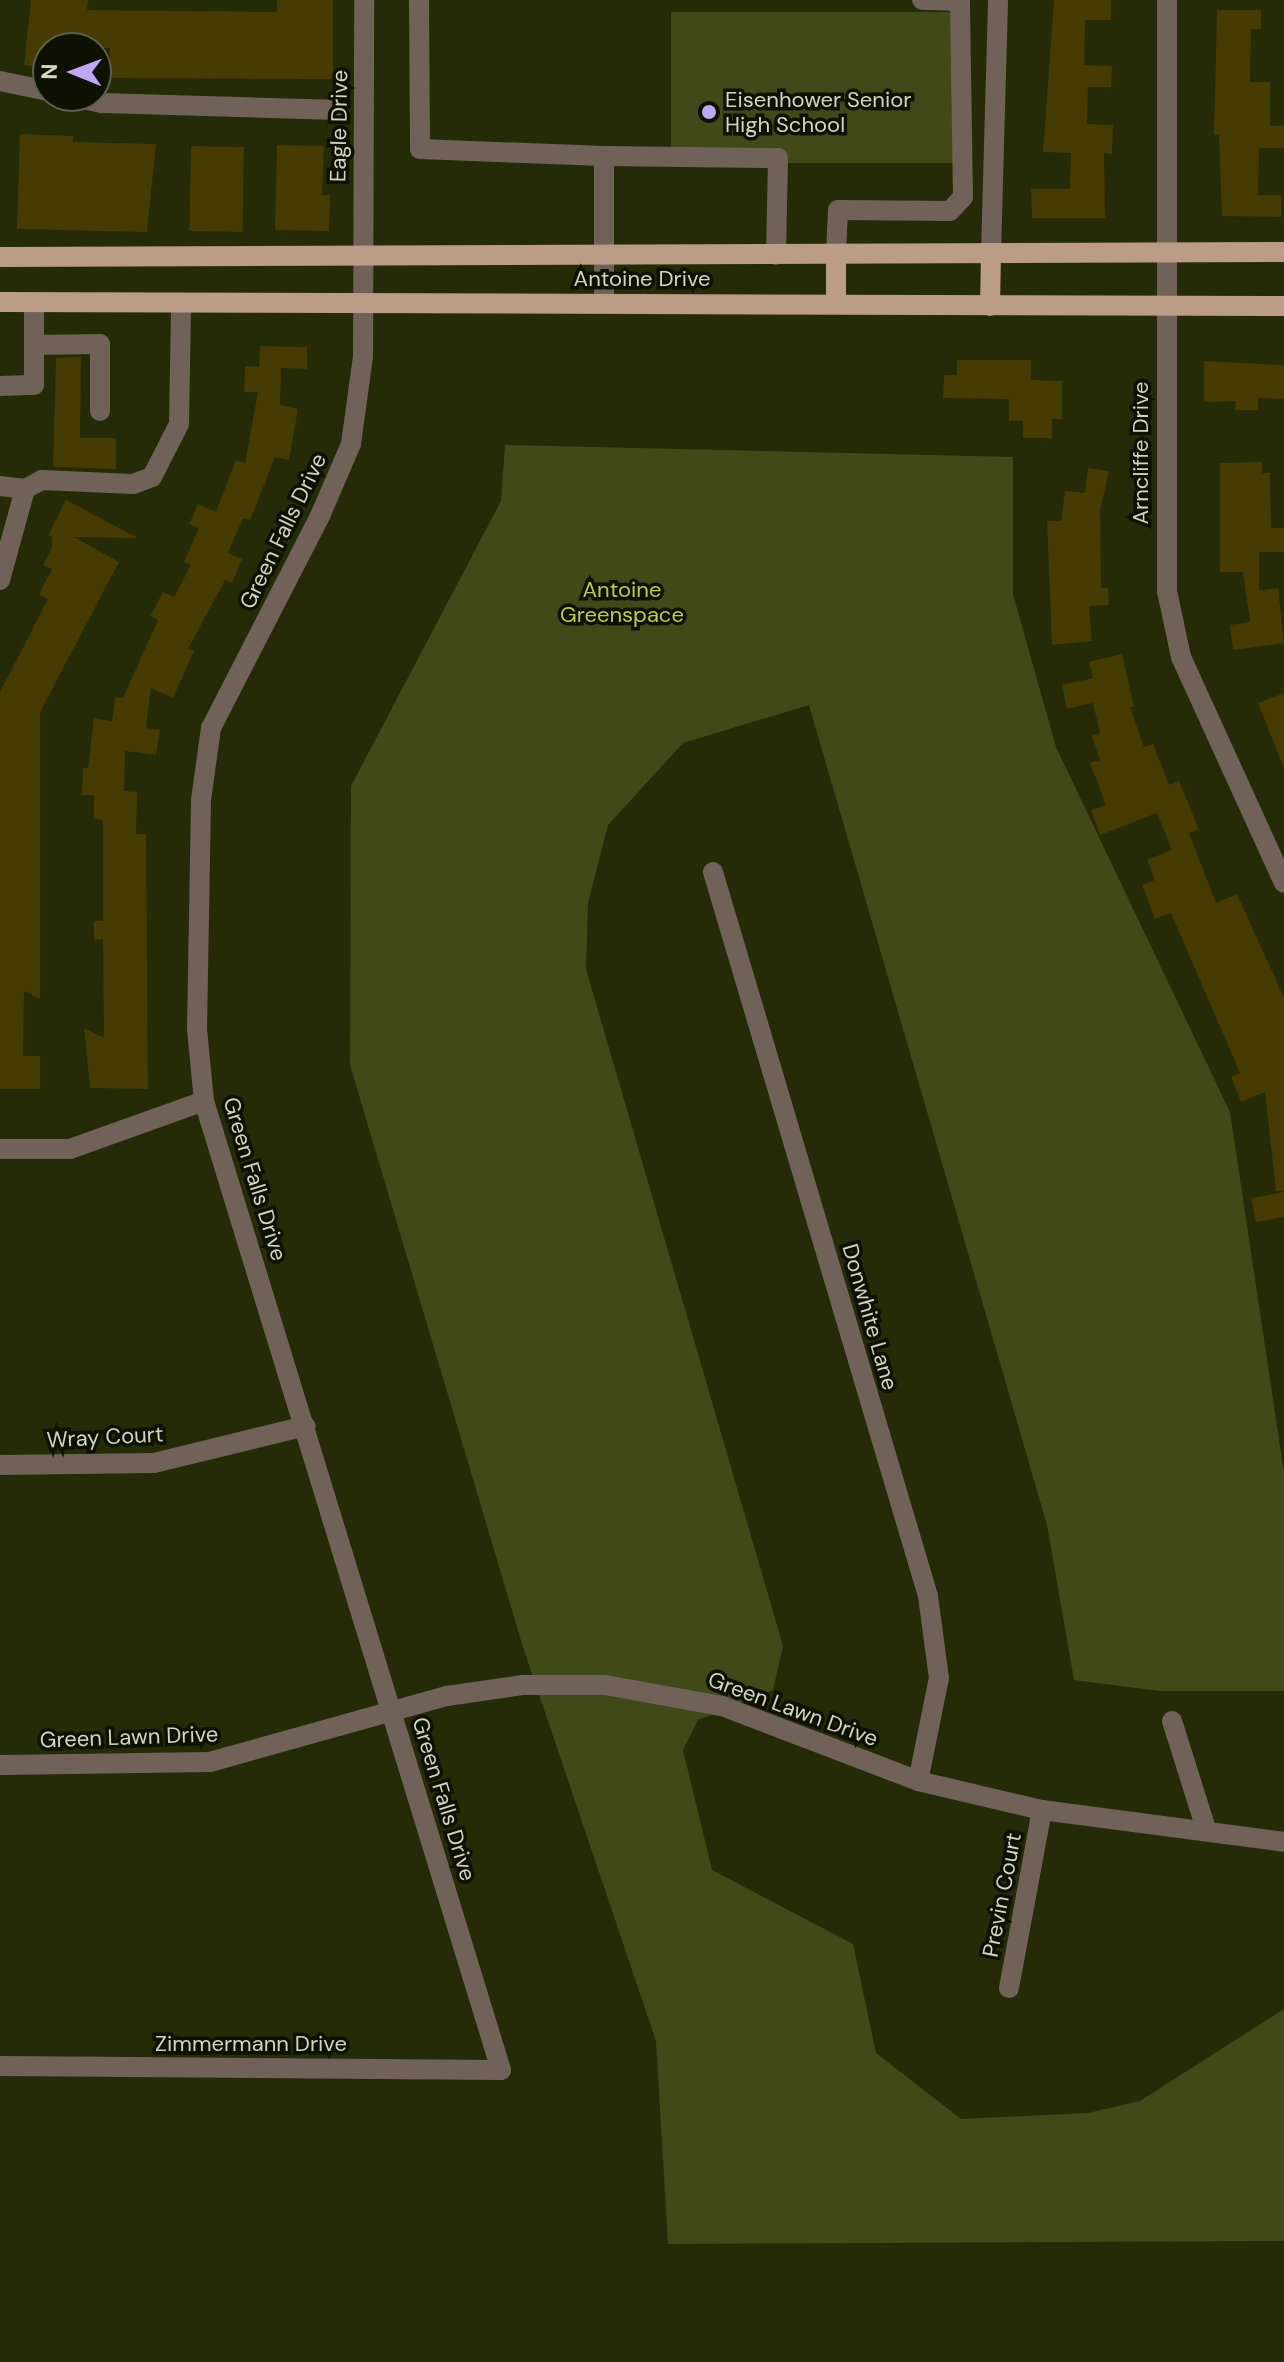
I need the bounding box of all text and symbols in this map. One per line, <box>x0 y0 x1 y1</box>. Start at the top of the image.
north arrow <box>32 32 112 112</box>
text: N <box>35 63 64 80</box>
street label: Eagle Drive <box>325 70 353 182</box>
place label: Eisenhower Senior High School <box>725 86 911 138</box>
marker: Eisenhower Senior High School <box>700 103 718 121</box>
street label: Antoine Drive <box>574 266 710 292</box>
street label: Arncliffe Drive <box>1128 381 1154 525</box>
street label: Green Falls Drive <box>234 449 332 613</box>
park label: Antoine Greenspace <box>560 576 684 628</box>
street label: Green Falls Drive <box>218 1094 292 1264</box>
street label: Donwhite Lane <box>837 1241 903 1393</box>
street label: Wray Court <box>46 1421 164 1453</box>
street label: Green Lawn Drive <box>705 1666 881 1752</box>
street label: Green Falls Drive <box>407 1714 481 1884</box>
street label: Green Lawn Drive <box>39 1721 219 1753</box>
street label: Previn Court <box>977 1831 1027 1959</box>
street label: Zimmermann Drive <box>155 2031 347 2057</box>

